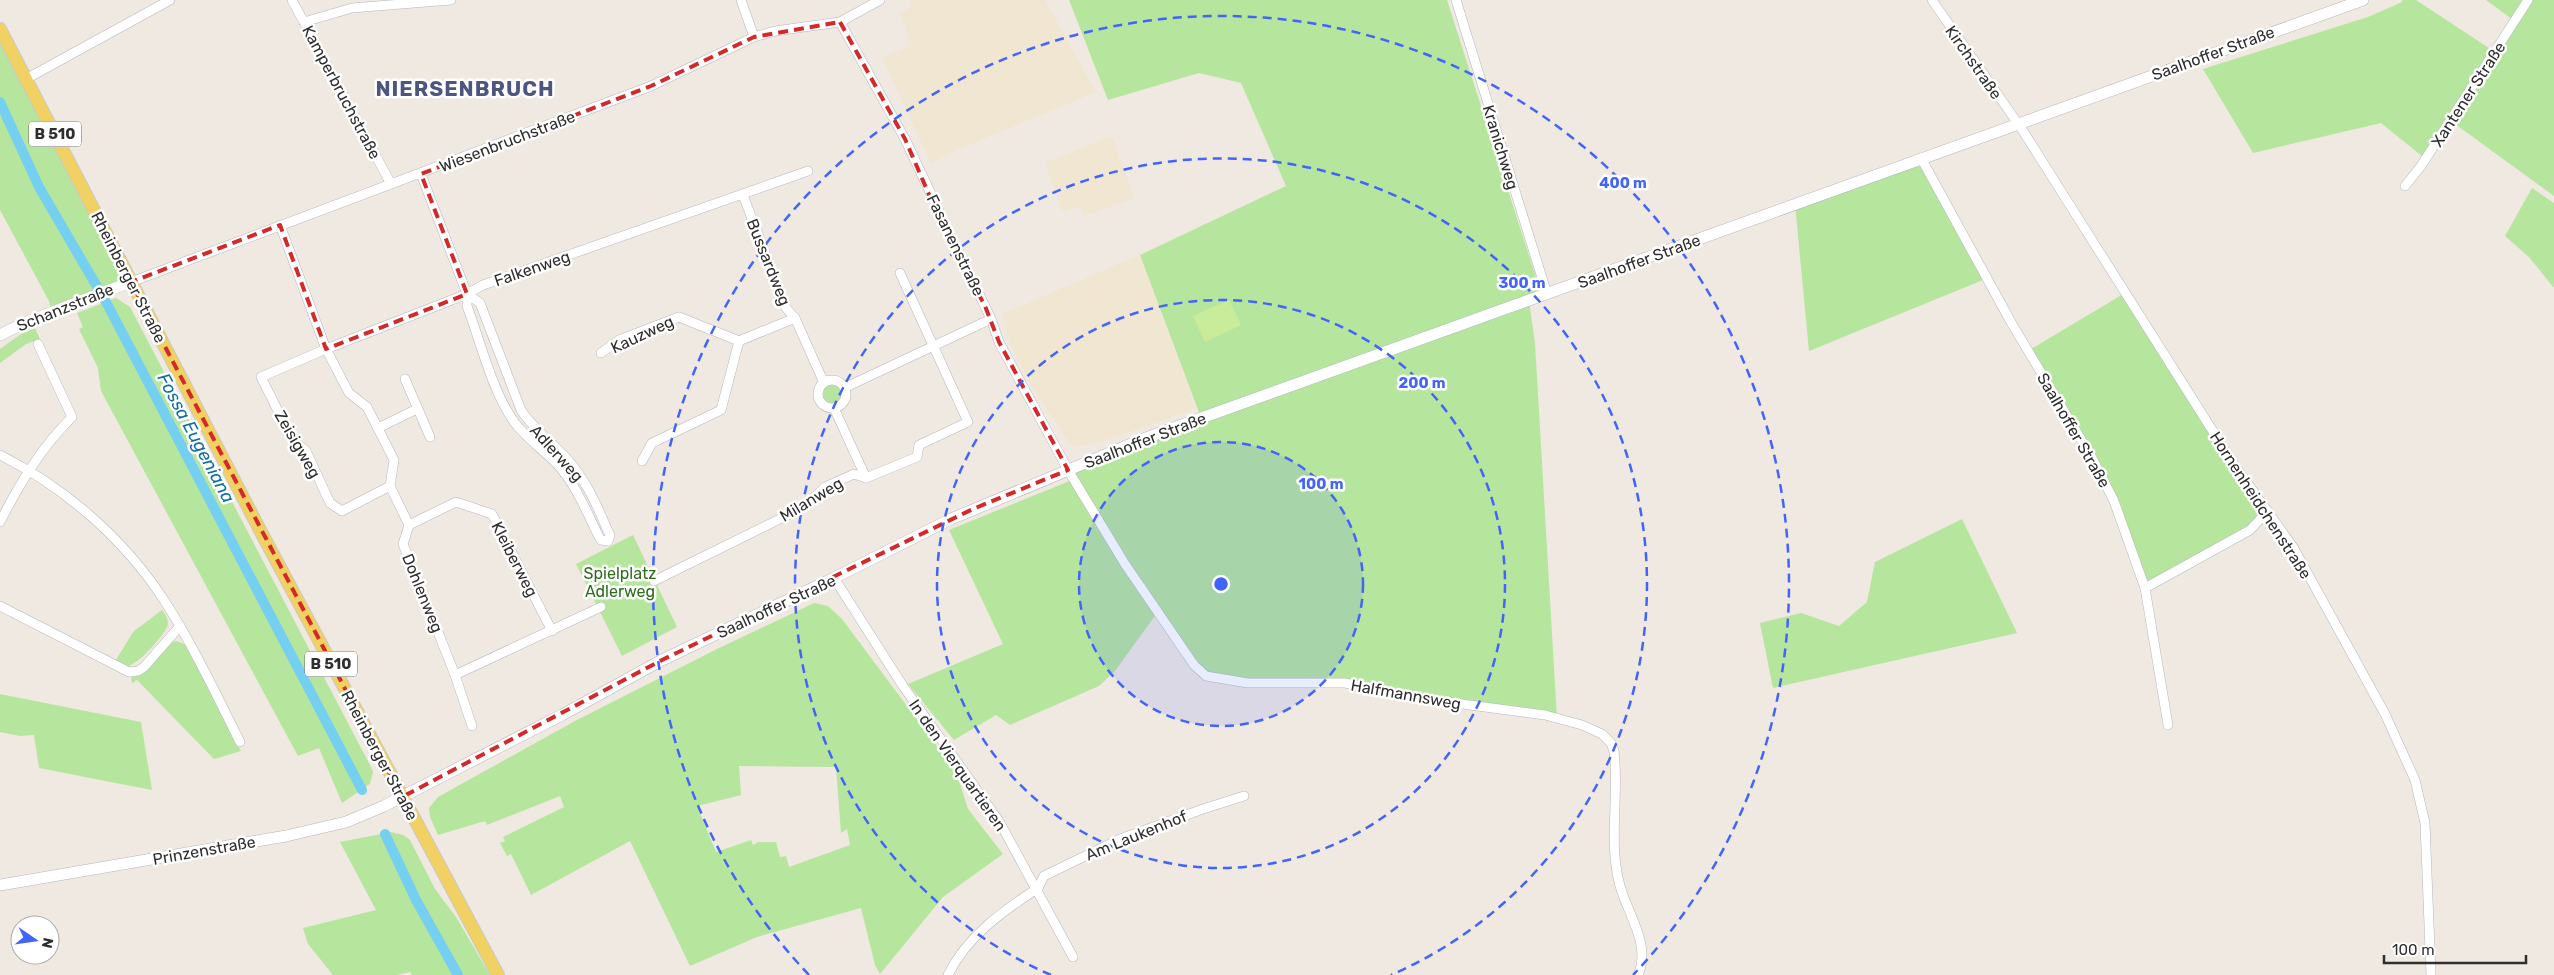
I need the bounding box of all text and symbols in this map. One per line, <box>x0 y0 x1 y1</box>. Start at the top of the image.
street label: Kamperbruchstraße <box>298 22 385 162</box>
street label: Kirchstraße <box>1941 22 2006 103</box>
street label: Saalhoffer Straße <box>2149 22 2277 84</box>
street label: Xantener Straße <box>2427 38 2509 150</box>
district label: NIERSENBRUCH <box>375 76 555 101</box>
street label: Kranichweg <box>1479 103 1522 192</box>
street label: Wiesenbruchstraße <box>437 107 578 176</box>
road number: B 510 <box>29 122 81 146</box>
text: 400 m <box>1599 174 1647 192</box>
street label: Fasanenstraße <box>923 191 988 299</box>
street label: Rheinberger Straße <box>87 208 170 346</box>
street label: Bussardweg <box>742 216 795 308</box>
street label: Saalhoffer Straße <box>1575 230 1703 292</box>
street label: Falkenweg <box>492 247 573 290</box>
text: 300 m <box>1498 274 1546 292</box>
street label: Schanzstraße <box>14 279 116 336</box>
street label: Kauzweg <box>608 312 677 357</box>
water label: Fossa Eugeniana <box>153 369 240 507</box>
street label: Saalhoffer Straße <box>2033 370 2114 491</box>
text: 200 m <box>1398 374 1446 392</box>
street label: Zeisigweg <box>271 407 325 481</box>
street label: Saalhoffer Straße <box>1081 408 1209 472</box>
street label: Adlerweg <box>526 421 587 486</box>
street label: Hornenheidchenstraße <box>2206 428 2315 583</box>
street label: Milanweg <box>776 473 846 526</box>
text: 100 m <box>1299 475 1343 493</box>
street label: Kleiberweg <box>487 518 542 600</box>
street label: Dohlenweg <box>398 551 447 635</box>
park label: Spielplatz Adlerweg <box>584 564 656 601</box>
street label: Saalhoffer Straße <box>714 571 839 642</box>
centre of rings <box>1212 575 1230 593</box>
road number: B 510 <box>305 652 357 676</box>
street label: Halfmannsweg <box>1349 675 1463 714</box>
street label: Rheinberger Straße <box>337 687 422 824</box>
street label: In den Vierquartieren <box>905 696 1010 835</box>
street label: Am Laukenhof <box>1083 806 1191 864</box>
street label: Prinzenstraße <box>151 832 257 869</box>
north arrow <box>10 915 60 965</box>
scale bar <box>2384 932 2526 964</box>
text: N <box>38 936 57 950</box>
text: 100 m <box>2392 941 2434 959</box>

